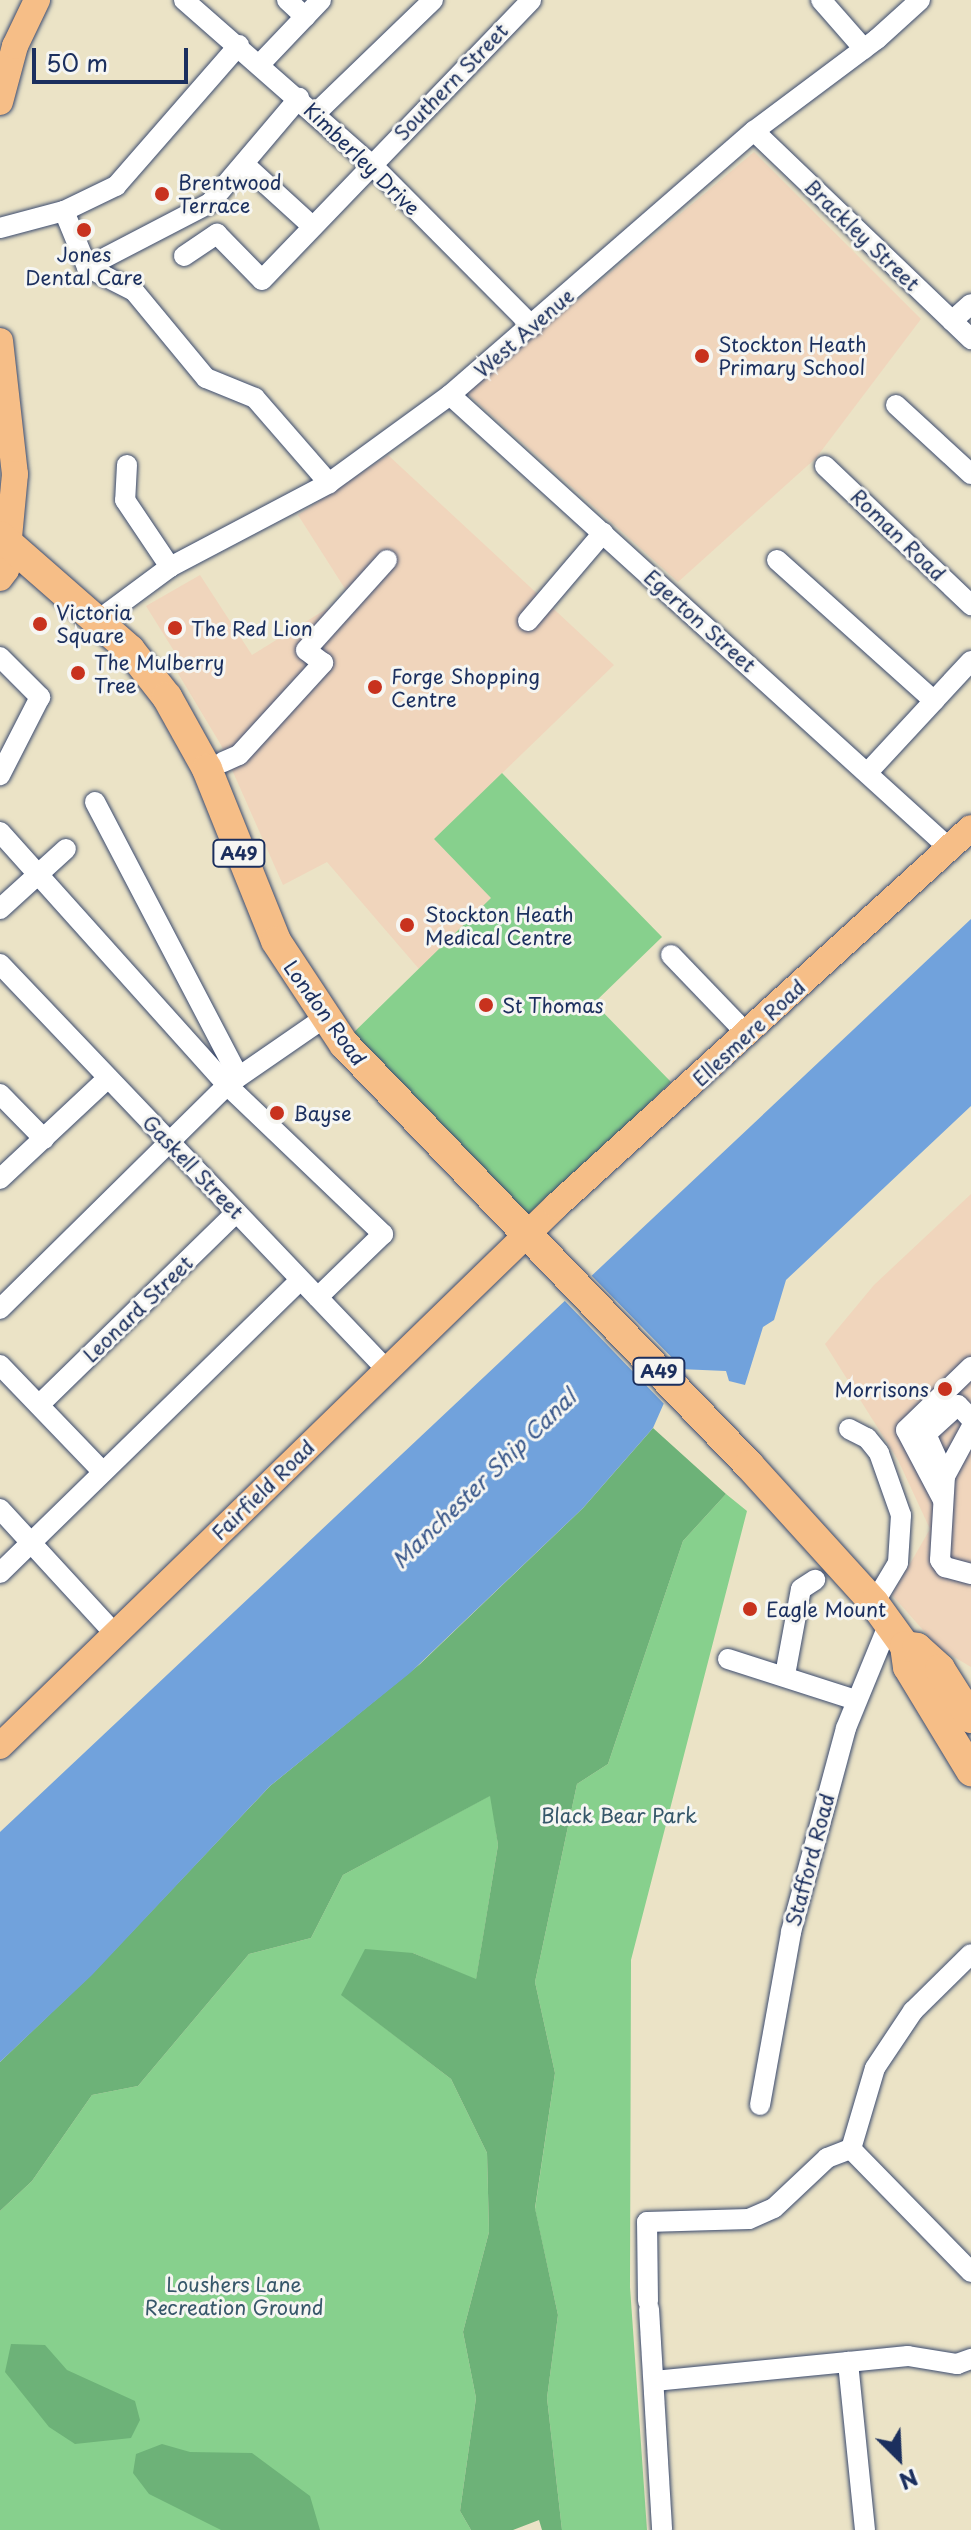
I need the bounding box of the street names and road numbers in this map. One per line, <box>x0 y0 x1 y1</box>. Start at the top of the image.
street label: Southern Street <box>389 18 513 146</box>
street label: Kimberley Drive <box>298 97 426 221</box>
street label: Brackley Street <box>799 174 925 296</box>
street label: West Avenue <box>470 284 578 382</box>
street label: Roman Road <box>846 484 950 586</box>
street label: Egerton Street <box>639 565 761 677</box>
road number: A49 <box>211 839 267 867</box>
street label: London Road <box>279 956 371 1070</box>
street label: Ellesmere Road <box>688 975 810 1091</box>
street label: Gaskell Street <box>137 1110 249 1224</box>
street label: Leonard Street <box>78 1250 198 1368</box>
road number: A49 <box>631 1357 687 1385</box>
street label: Fairfield Road <box>207 1435 319 1545</box>
street label: Stafford Road <box>781 1791 839 1929</box>

